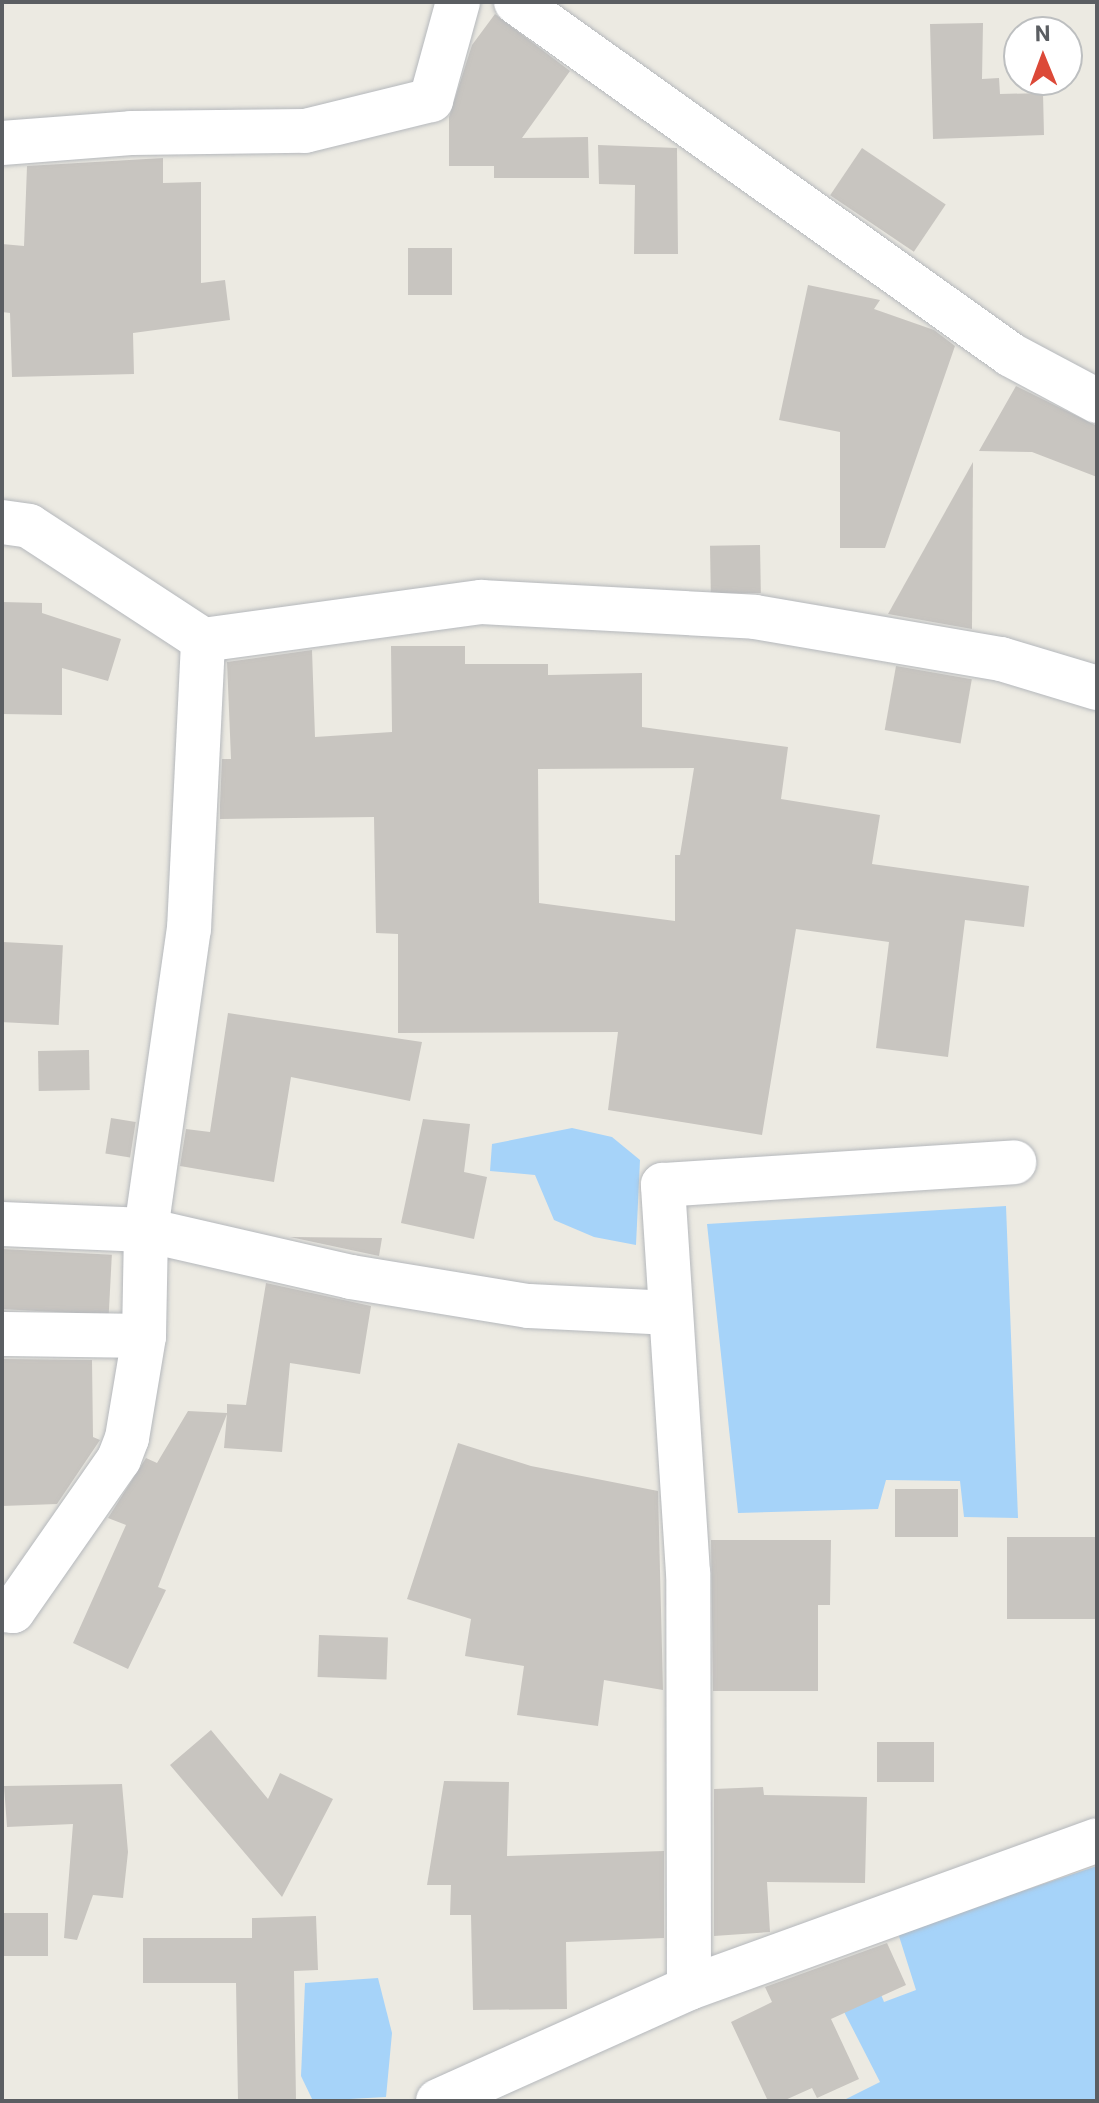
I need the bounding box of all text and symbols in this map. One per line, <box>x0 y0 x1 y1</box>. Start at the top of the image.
north arrow <box>1003 16 1083 96</box>
text: N <box>1035 21 1051 46</box>

